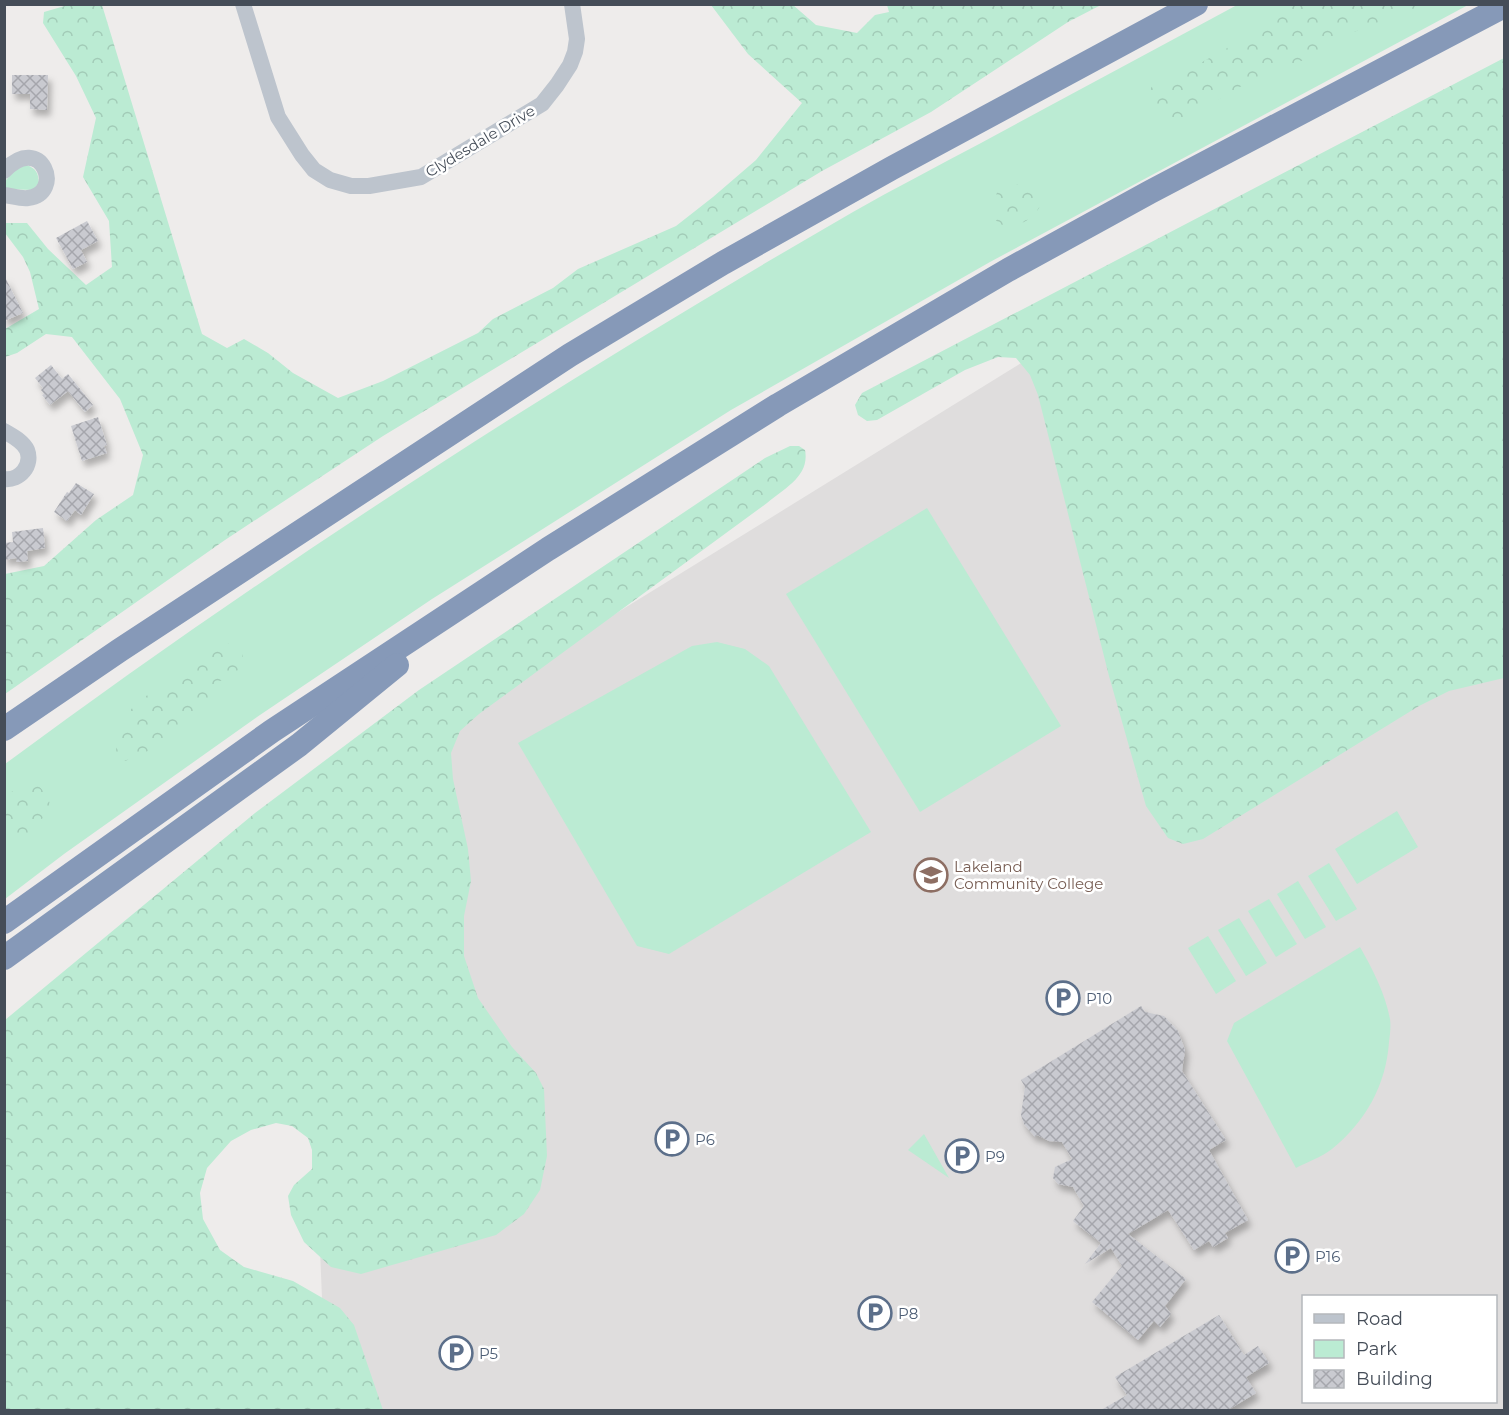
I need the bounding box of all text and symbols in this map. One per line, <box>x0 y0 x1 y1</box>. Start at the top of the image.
street label: Clydesdale Drive <box>422 101 538 181</box>
school or university icon: Lakeland Community College <box>913 857 949 893</box>
place label: Lakeland Community College <box>954 857 1103 893</box>
parking icon: P10 <box>1045 980 1081 1016</box>
place label: P10 <box>1086 989 1112 1008</box>
parking icon: P6 <box>654 1121 690 1157</box>
place label: P6 <box>695 1130 715 1149</box>
parking icon: P9 <box>944 1138 980 1174</box>
place label: P9 <box>985 1147 1005 1166</box>
parking icon: P16 <box>1274 1238 1310 1274</box>
place label: P16 <box>1315 1247 1340 1266</box>
parking icon: P8 <box>857 1295 893 1331</box>
legend <box>1302 1295 1497 1403</box>
place label: P8 <box>898 1304 918 1323</box>
text: Road <box>1356 1308 1403 1330</box>
parking icon: P5 <box>438 1335 474 1371</box>
text: Park <box>1356 1338 1397 1360</box>
place label: P5 <box>479 1344 498 1363</box>
text: Building <box>1356 1368 1433 1390</box>

